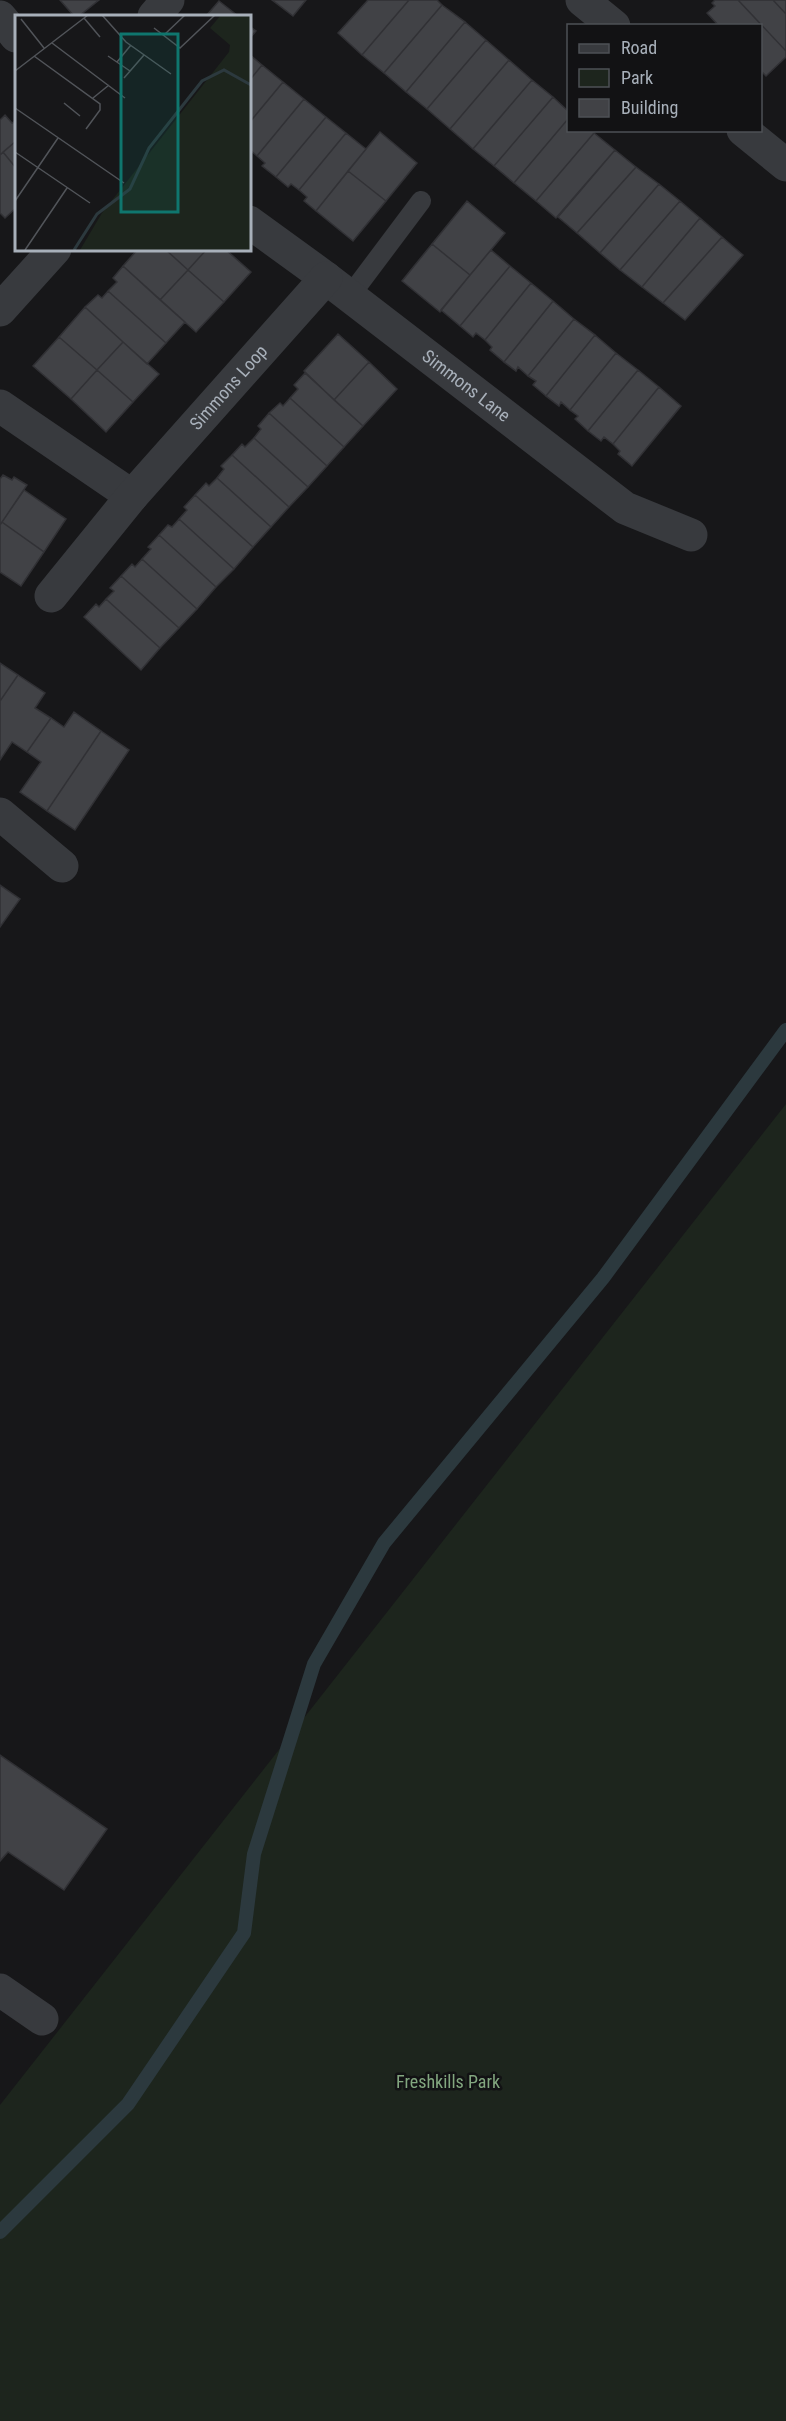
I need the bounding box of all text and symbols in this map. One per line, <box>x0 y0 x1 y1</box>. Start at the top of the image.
inset map <box>15 15 250 250</box>
legend <box>567 24 762 132</box>
text: Road <box>621 37 657 58</box>
text: Park <box>621 67 653 88</box>
text: Building <box>621 97 678 118</box>
street label: Simmons Loop <box>185 340 271 434</box>
street label: Simmons Lane <box>418 345 514 426</box>
park label: Freshkills Park <box>396 2071 500 2092</box>

